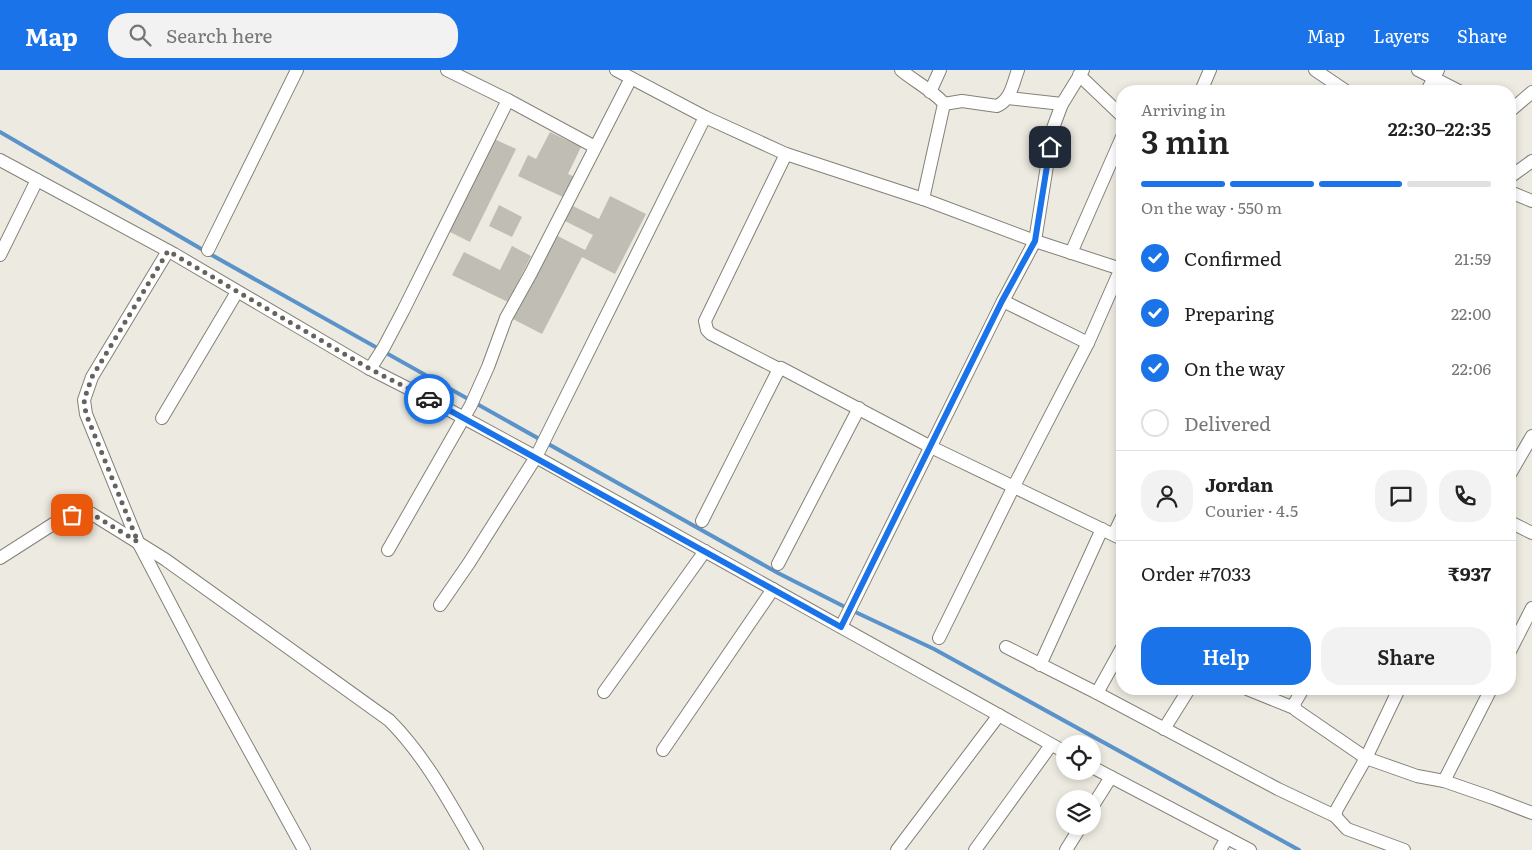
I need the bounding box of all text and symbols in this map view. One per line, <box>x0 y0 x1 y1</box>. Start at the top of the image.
search box <box>108 13 458 58</box>
text: Map <box>25 18 78 53</box>
icon: search <box>126 21 154 49</box>
text: Search here <box>166 21 272 49</box>
text: Map <box>1307 22 1345 49</box>
text: Layers <box>1373 22 1429 49</box>
text: Share <box>1457 22 1507 49</box>
text: Arriving in <box>1141 97 1226 121</box>
text: 22:30–22:35 <box>1388 114 1491 142</box>
text: 3 min <box>1141 116 1230 164</box>
pin <box>1029 126 1071 168</box>
icon: home <box>1036 133 1064 161</box>
text: On the way · 550 m <box>1141 195 1282 219</box>
icon: check <box>1141 244 1169 272</box>
text: Confirmed <box>1184 244 1282 272</box>
text: 21:59 <box>1455 246 1491 270</box>
icon: check <box>1141 299 1169 327</box>
text: Preparing <box>1184 299 1274 327</box>
text: 22:00 <box>1451 301 1491 325</box>
icon: check <box>1141 354 1169 382</box>
text: On the way <box>1184 354 1285 382</box>
text: 22:06 <box>1452 356 1491 380</box>
courier <box>404 374 454 424</box>
icon: car <box>415 385 443 413</box>
text: Delivered <box>1184 409 1271 437</box>
button: person <box>1141 470 1193 522</box>
text: Jordan <box>1205 470 1274 498</box>
button: chat <box>1375 470 1427 522</box>
button: phone <box>1439 470 1491 522</box>
pin <box>51 494 93 536</box>
text: Courier · 4.5 <box>1205 498 1298 522</box>
icon: bag <box>58 501 86 529</box>
text: Order #7033 <box>1141 559 1251 587</box>
text: ₹937 <box>1448 559 1491 587</box>
button: Help <box>1141 627 1311 685</box>
button: Share <box>1321 627 1491 685</box>
map controls <box>1056 735 1101 835</box>
button: locate <box>1056 735 1101 780</box>
button: layers <box>1056 790 1101 835</box>

